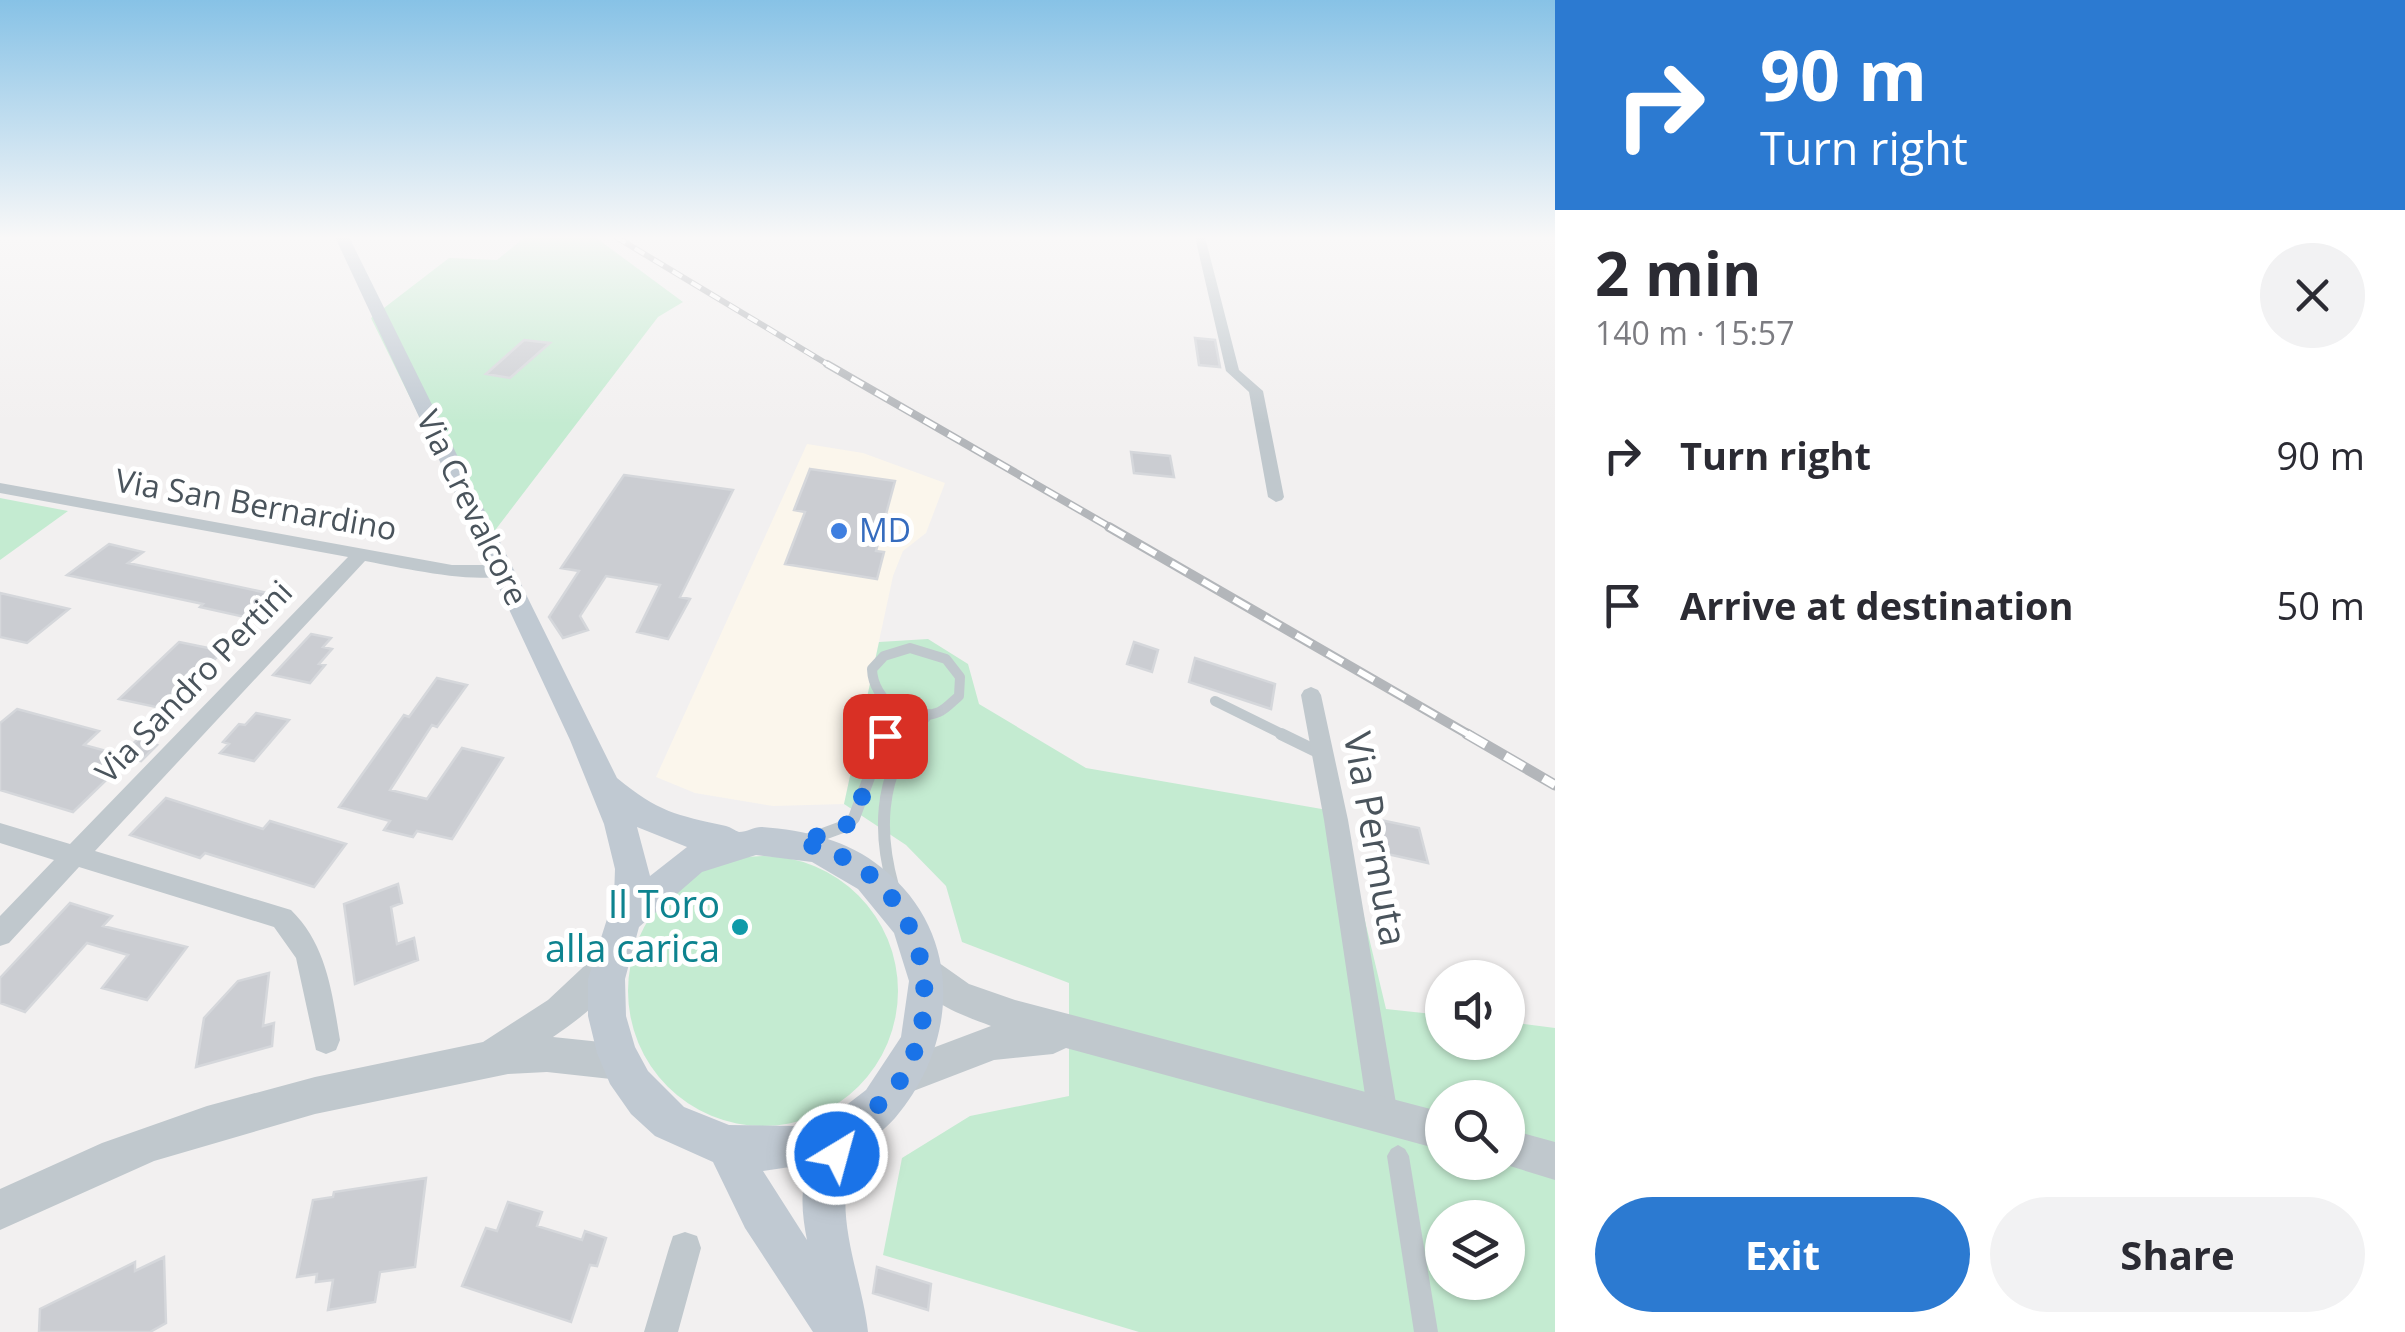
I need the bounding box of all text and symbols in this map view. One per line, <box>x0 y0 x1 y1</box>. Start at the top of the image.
text: 90 m <box>1760 26 1927 122</box>
icon: right <box>1595 40 1725 170</box>
text: Turn right <box>1760 117 1968 178</box>
text: 2 min <box>1595 232 1762 314</box>
button: close <box>2260 243 2365 348</box>
text: 140 m · 15:57 <box>1595 311 1794 354</box>
street label: Via Crevalcore <box>408 403 539 612</box>
icon: right <box>1595 428 1650 483</box>
text: Turn right <box>1680 429 1871 481</box>
text: 90 m <box>2276 429 2365 481</box>
street label: Via San Bernardino <box>112 458 400 549</box>
place label: MD <box>859 508 911 551</box>
marker: MD <box>828 520 850 542</box>
street label: Via Sandro Pertini <box>85 570 301 792</box>
icon: arrive <box>1595 578 1650 633</box>
text: Arrive at destination <box>1680 579 2074 631</box>
text: 50 m <box>2276 579 2365 631</box>
pin <box>843 694 928 779</box>
icon: arrive <box>858 709 913 764</box>
street label: Via Permuta <box>1333 728 1421 950</box>
place label: Il Toro alla carica <box>545 877 720 973</box>
marker: Il Toro alla carica <box>729 916 751 938</box>
map controls <box>1425 960 1525 1300</box>
button: sound <box>1425 960 1525 1060</box>
button: search <box>1425 1080 1525 1180</box>
position arrow <box>785 1102 889 1206</box>
button: Exit <box>1595 1197 1970 1312</box>
button: Share <box>1990 1197 2365 1312</box>
button: layers <box>1425 1200 1525 1300</box>

